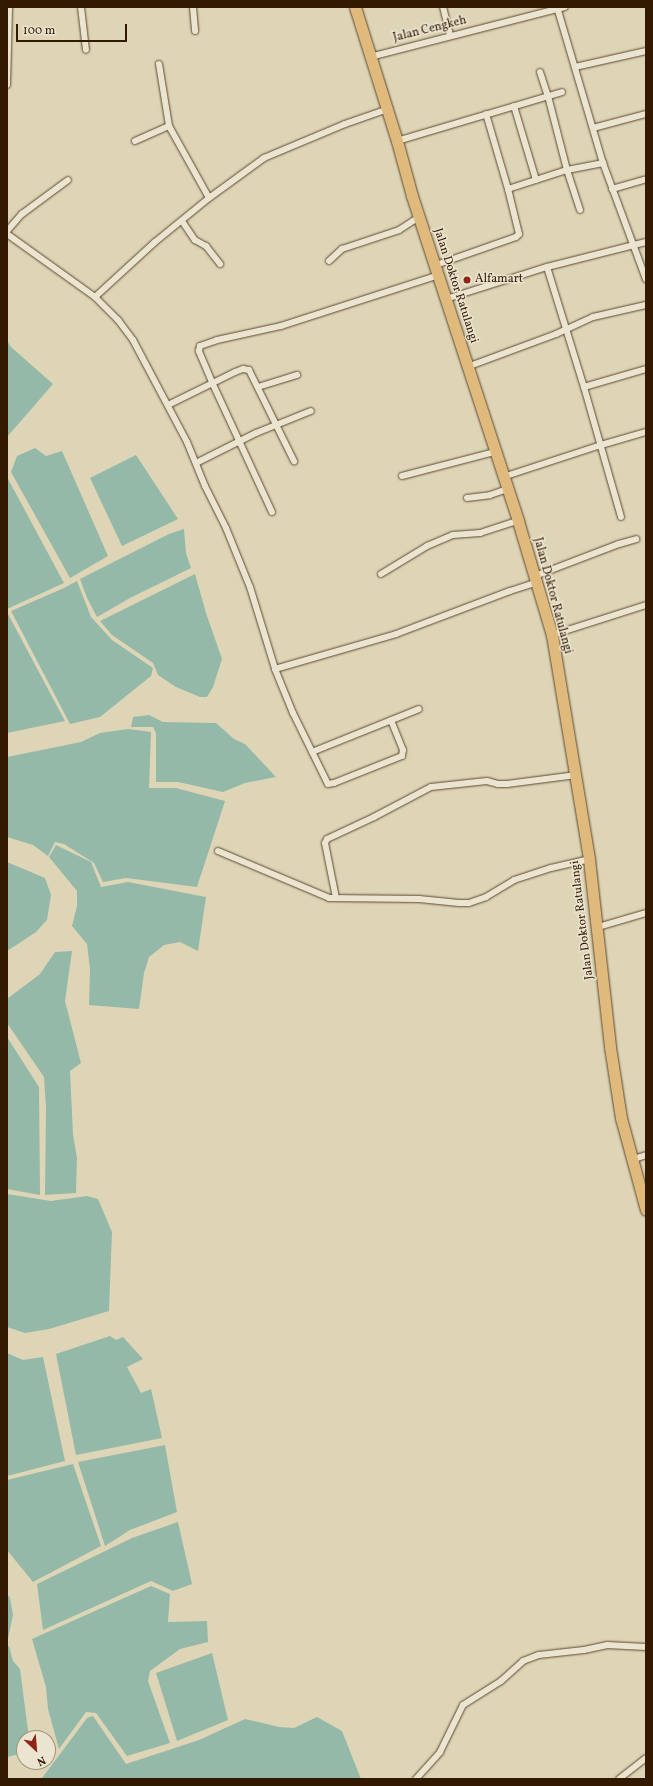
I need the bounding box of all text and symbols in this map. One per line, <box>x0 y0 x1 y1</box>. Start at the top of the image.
street label: Jalan Cengkeh <box>392 14 468 46</box>
scale bar <box>18 16 129 42</box>
text: 100 m <box>23 23 55 39</box>
street label: Jalan Doktor Ratulangi <box>430 227 480 345</box>
place label: Alfamart <box>475 273 523 287</box>
marker: Alfamart <box>462 275 472 285</box>
street label: Jalan Doktor Ratulangi <box>530 536 574 656</box>
street label: Jalan Doktor Ratulangi <box>569 860 597 980</box>
north arrow <box>16 1730 56 1770</box>
text: N <box>34 1752 48 1769</box>

